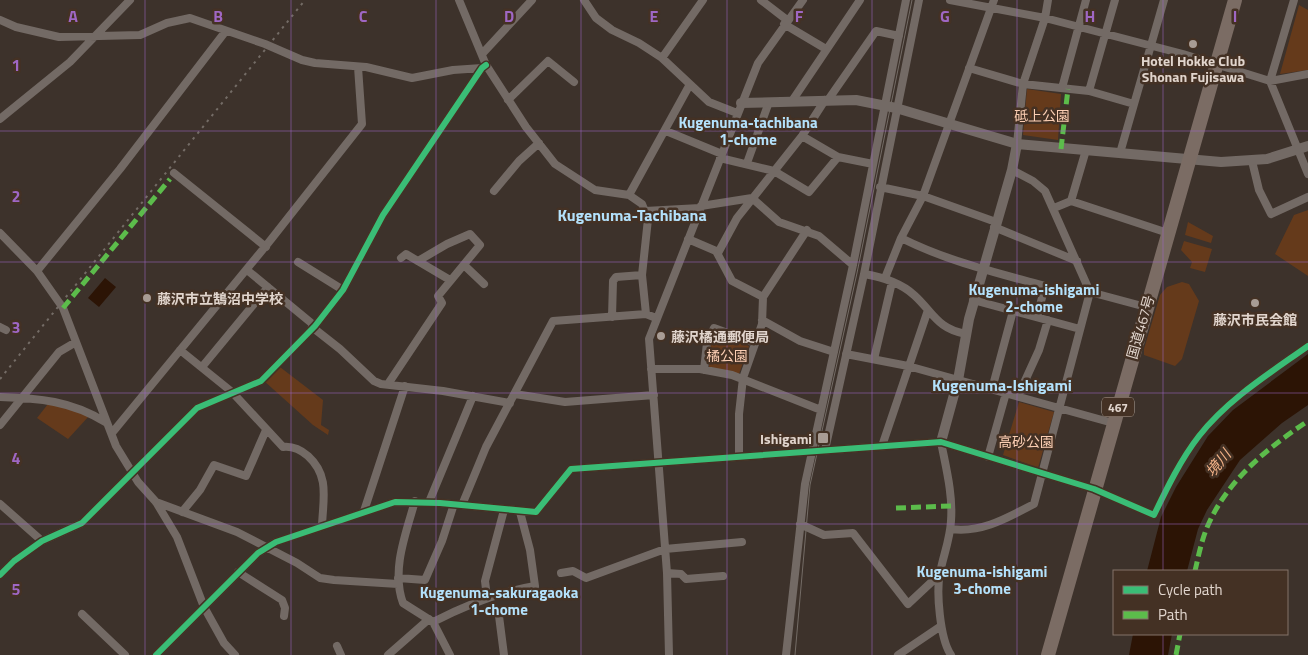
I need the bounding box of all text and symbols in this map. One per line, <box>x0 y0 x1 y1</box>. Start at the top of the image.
text: A <box>68 4 78 28</box>
text: B <box>213 4 223 28</box>
text: C <box>359 4 368 28</box>
text: D <box>504 4 514 28</box>
text: E <box>650 4 659 28</box>
text: F <box>795 4 804 28</box>
text: G <box>940 4 950 28</box>
text: H <box>1085 4 1095 28</box>
text: I <box>1233 4 1237 28</box>
marker: Hotel Hokke Club Shonan Fujisawa <box>1187 38 1199 50</box>
place label: Hotel Hokke Club Shonan Fujisawa <box>1141 50 1245 87</box>
text: 1 <box>12 53 20 77</box>
park label: 砥上公園 <box>1014 105 1070 126</box>
district label: Kugenuma-tachibana 1-chome <box>678 111 818 151</box>
text: 2 <box>12 184 20 208</box>
district label: Kugenuma-Tachibana <box>557 203 707 227</box>
district label: Kugenuma-ishigami 2-chome <box>969 278 1099 318</box>
place label: 藤沢市立鵠沼中学校 <box>157 288 283 309</box>
marker: 藤沢市立鵠沼中学校 <box>141 292 153 304</box>
street label: 国道467号 <box>1121 293 1159 361</box>
marker: 藤沢市民会館 <box>1249 297 1261 309</box>
place label: 藤沢市民会館 <box>1213 309 1297 330</box>
text: 3 <box>12 315 20 339</box>
place label: 藤沢橘通郵便局 <box>671 326 769 347</box>
marker: 藤沢橘通郵便局 <box>655 330 667 342</box>
park label: 橘公園 <box>706 345 748 366</box>
district label: Kugenuma-Ishigami <box>932 373 1072 397</box>
road number: 467 <box>1102 398 1134 417</box>
place label: Ishigami <box>760 428 812 449</box>
marker: Ishigami <box>816 431 830 445</box>
park label: 高砂公園 <box>998 431 1054 452</box>
water label: 境川 <box>1200 443 1238 482</box>
text: 4 <box>12 446 21 470</box>
district label: Kugenuma-ishigami 3-chome <box>917 560 1047 600</box>
legend <box>1113 570 1288 635</box>
text: 5 <box>12 577 21 601</box>
text: Cycle path <box>1158 578 1223 601</box>
district label: Kugenuma-sakuragaoka 1-chome <box>420 581 579 621</box>
text: Path <box>1158 603 1188 626</box>

